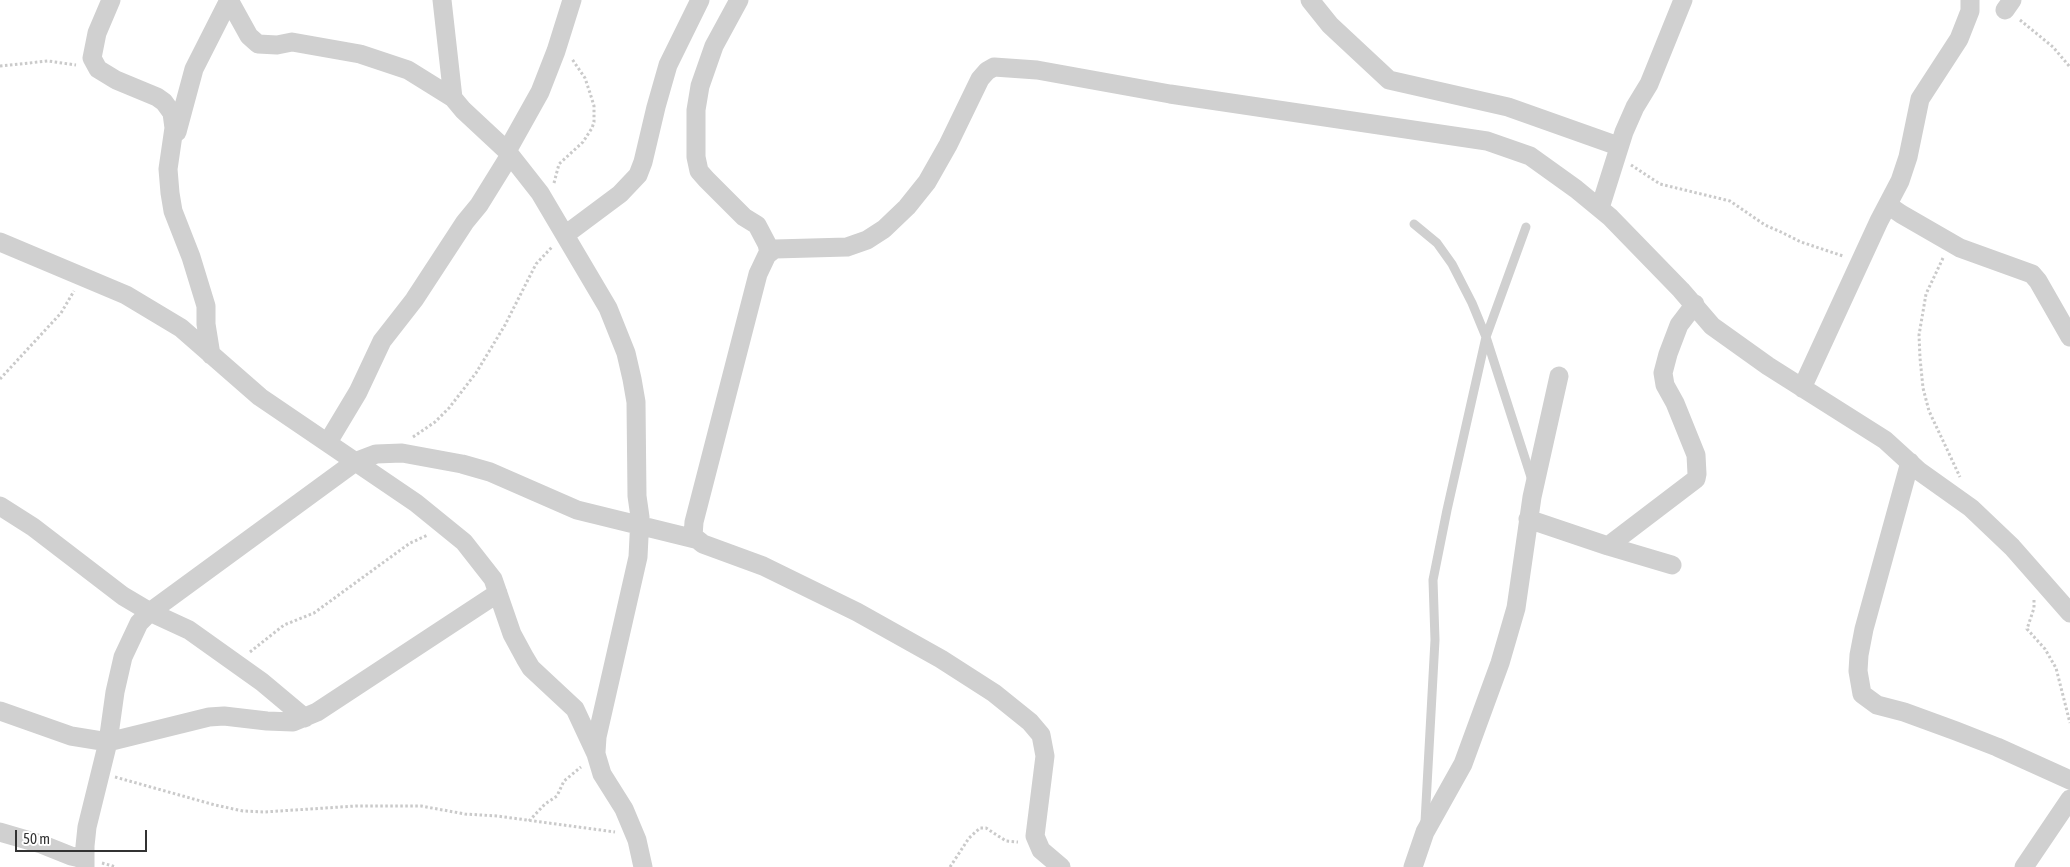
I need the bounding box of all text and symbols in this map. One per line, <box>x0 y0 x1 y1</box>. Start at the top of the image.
scale bar <box>18 820 150 852</box>
text: 50 m <box>23 830 50 847</box>

